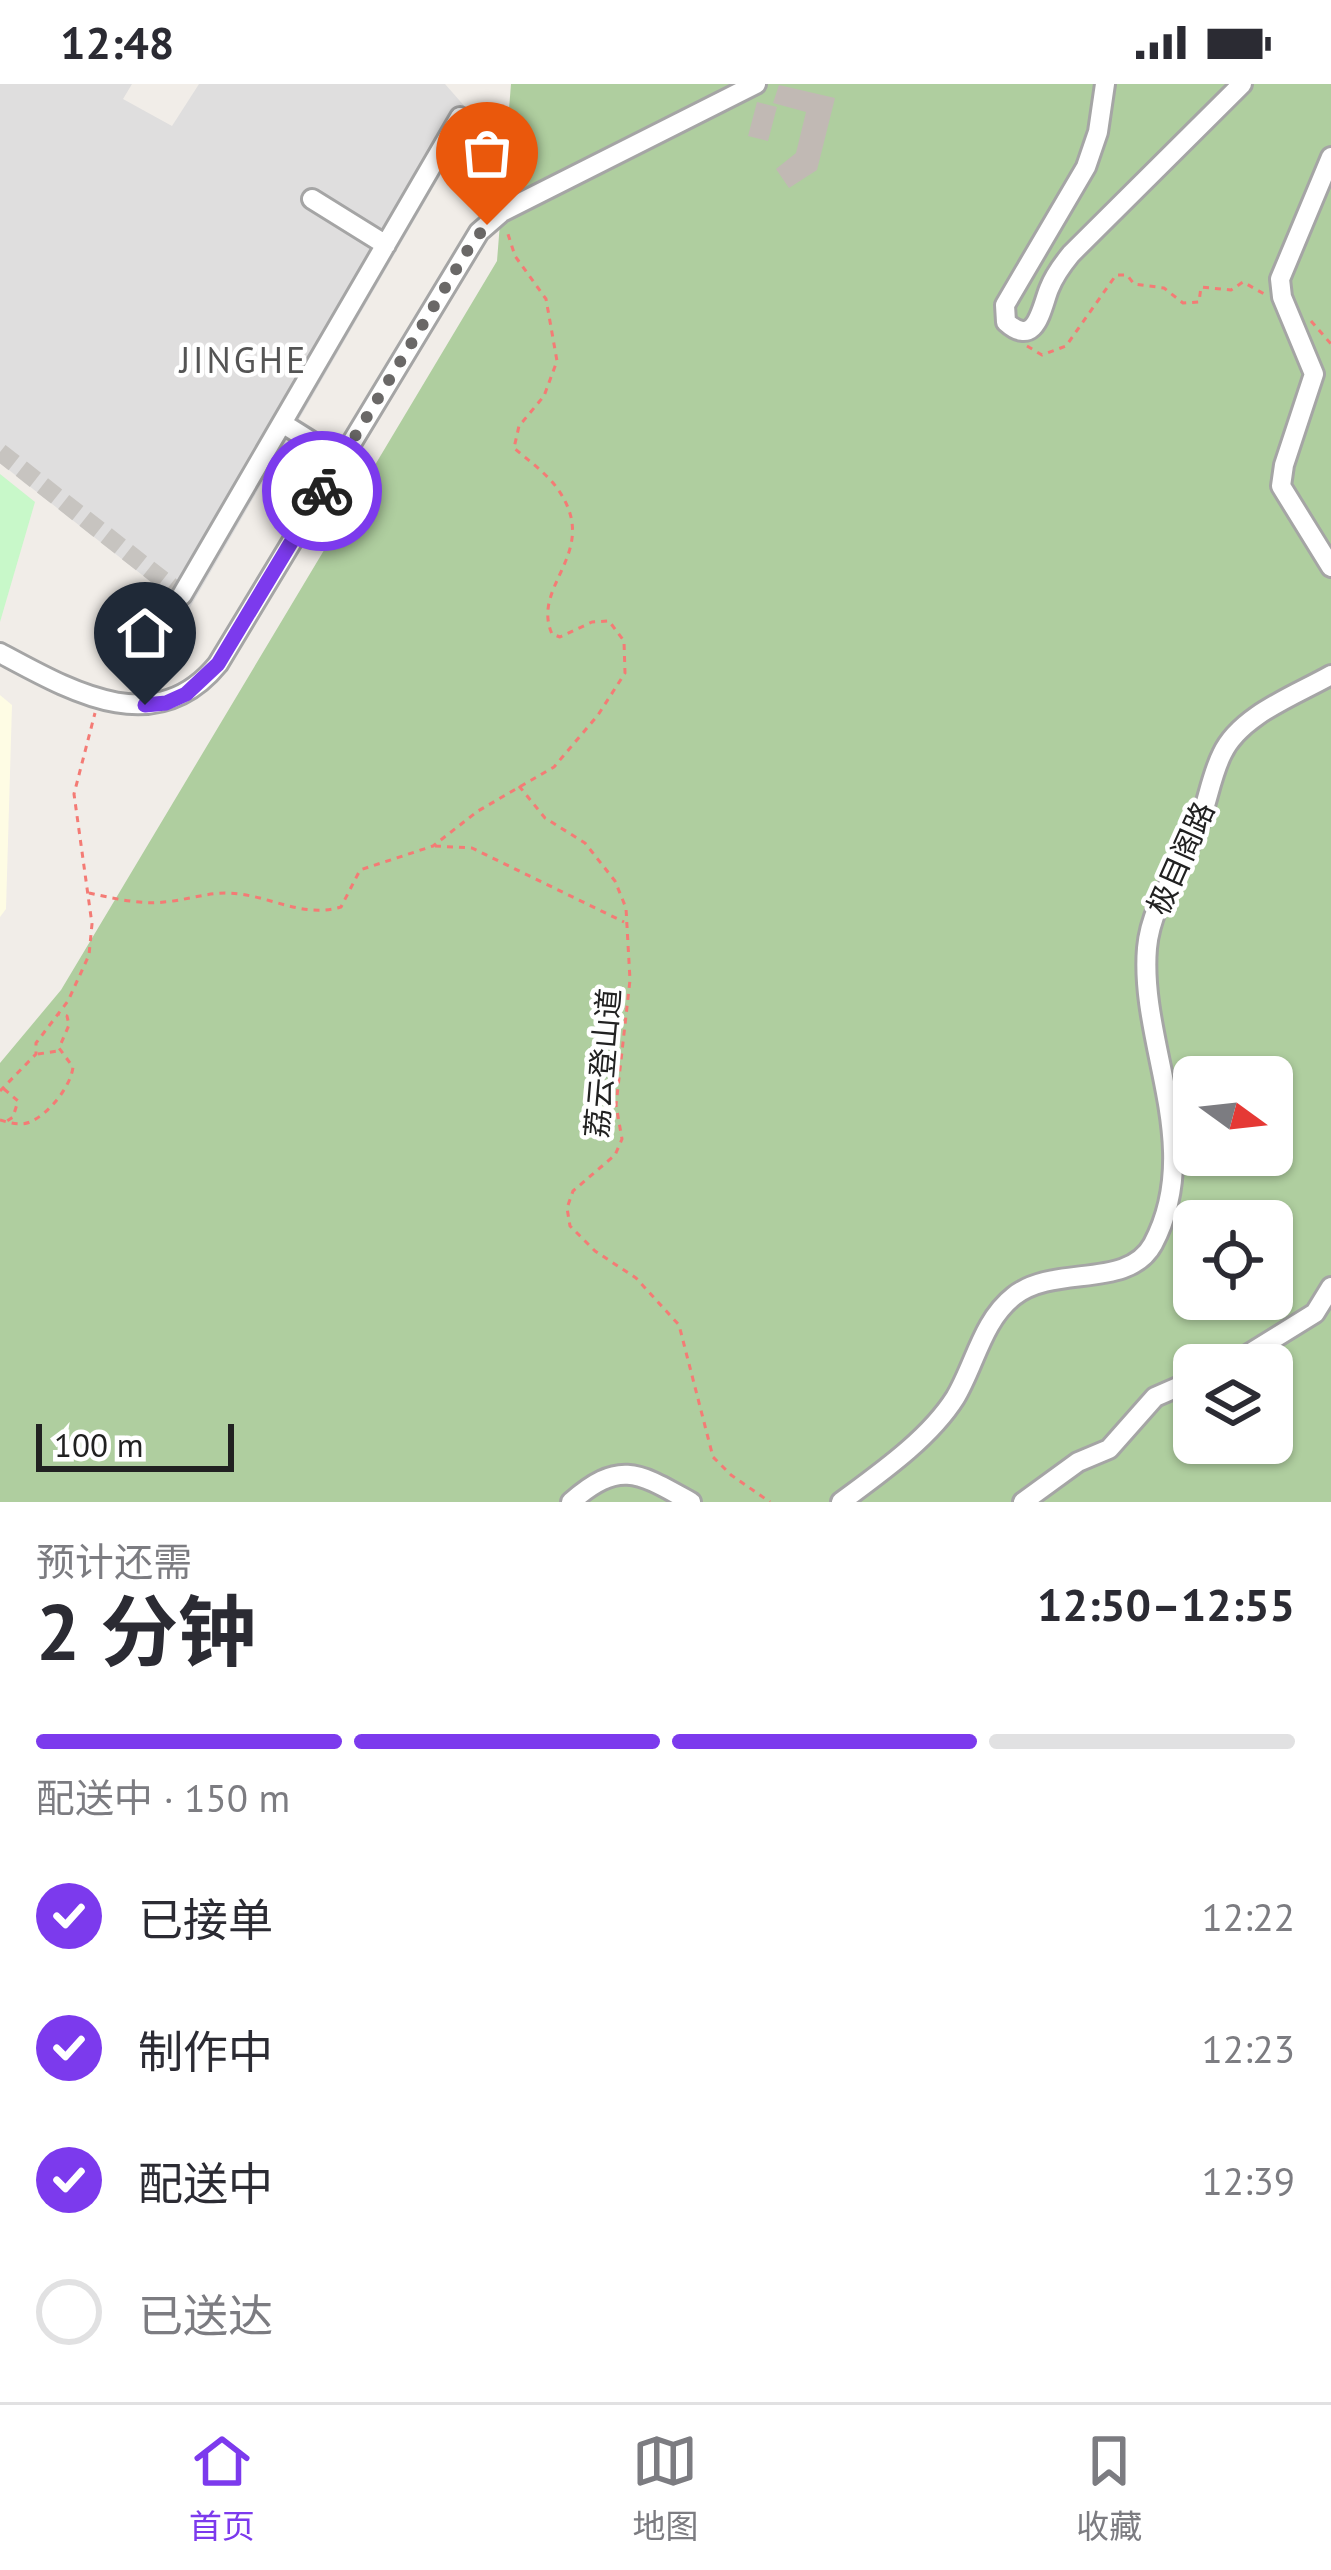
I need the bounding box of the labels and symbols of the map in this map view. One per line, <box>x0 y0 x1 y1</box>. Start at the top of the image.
pin <box>436 102 538 225</box>
district label: JINGHE <box>178 336 308 383</box>
courier <box>262 431 382 551</box>
pin <box>94 582 196 705</box>
street label: 极目阁路 <box>1138 795 1222 921</box>
street label: 荔云登山道 <box>576 987 628 1139</box>
north arrow <box>1173 1056 1293 1176</box>
scale bar <box>36 1418 234 1471</box>

